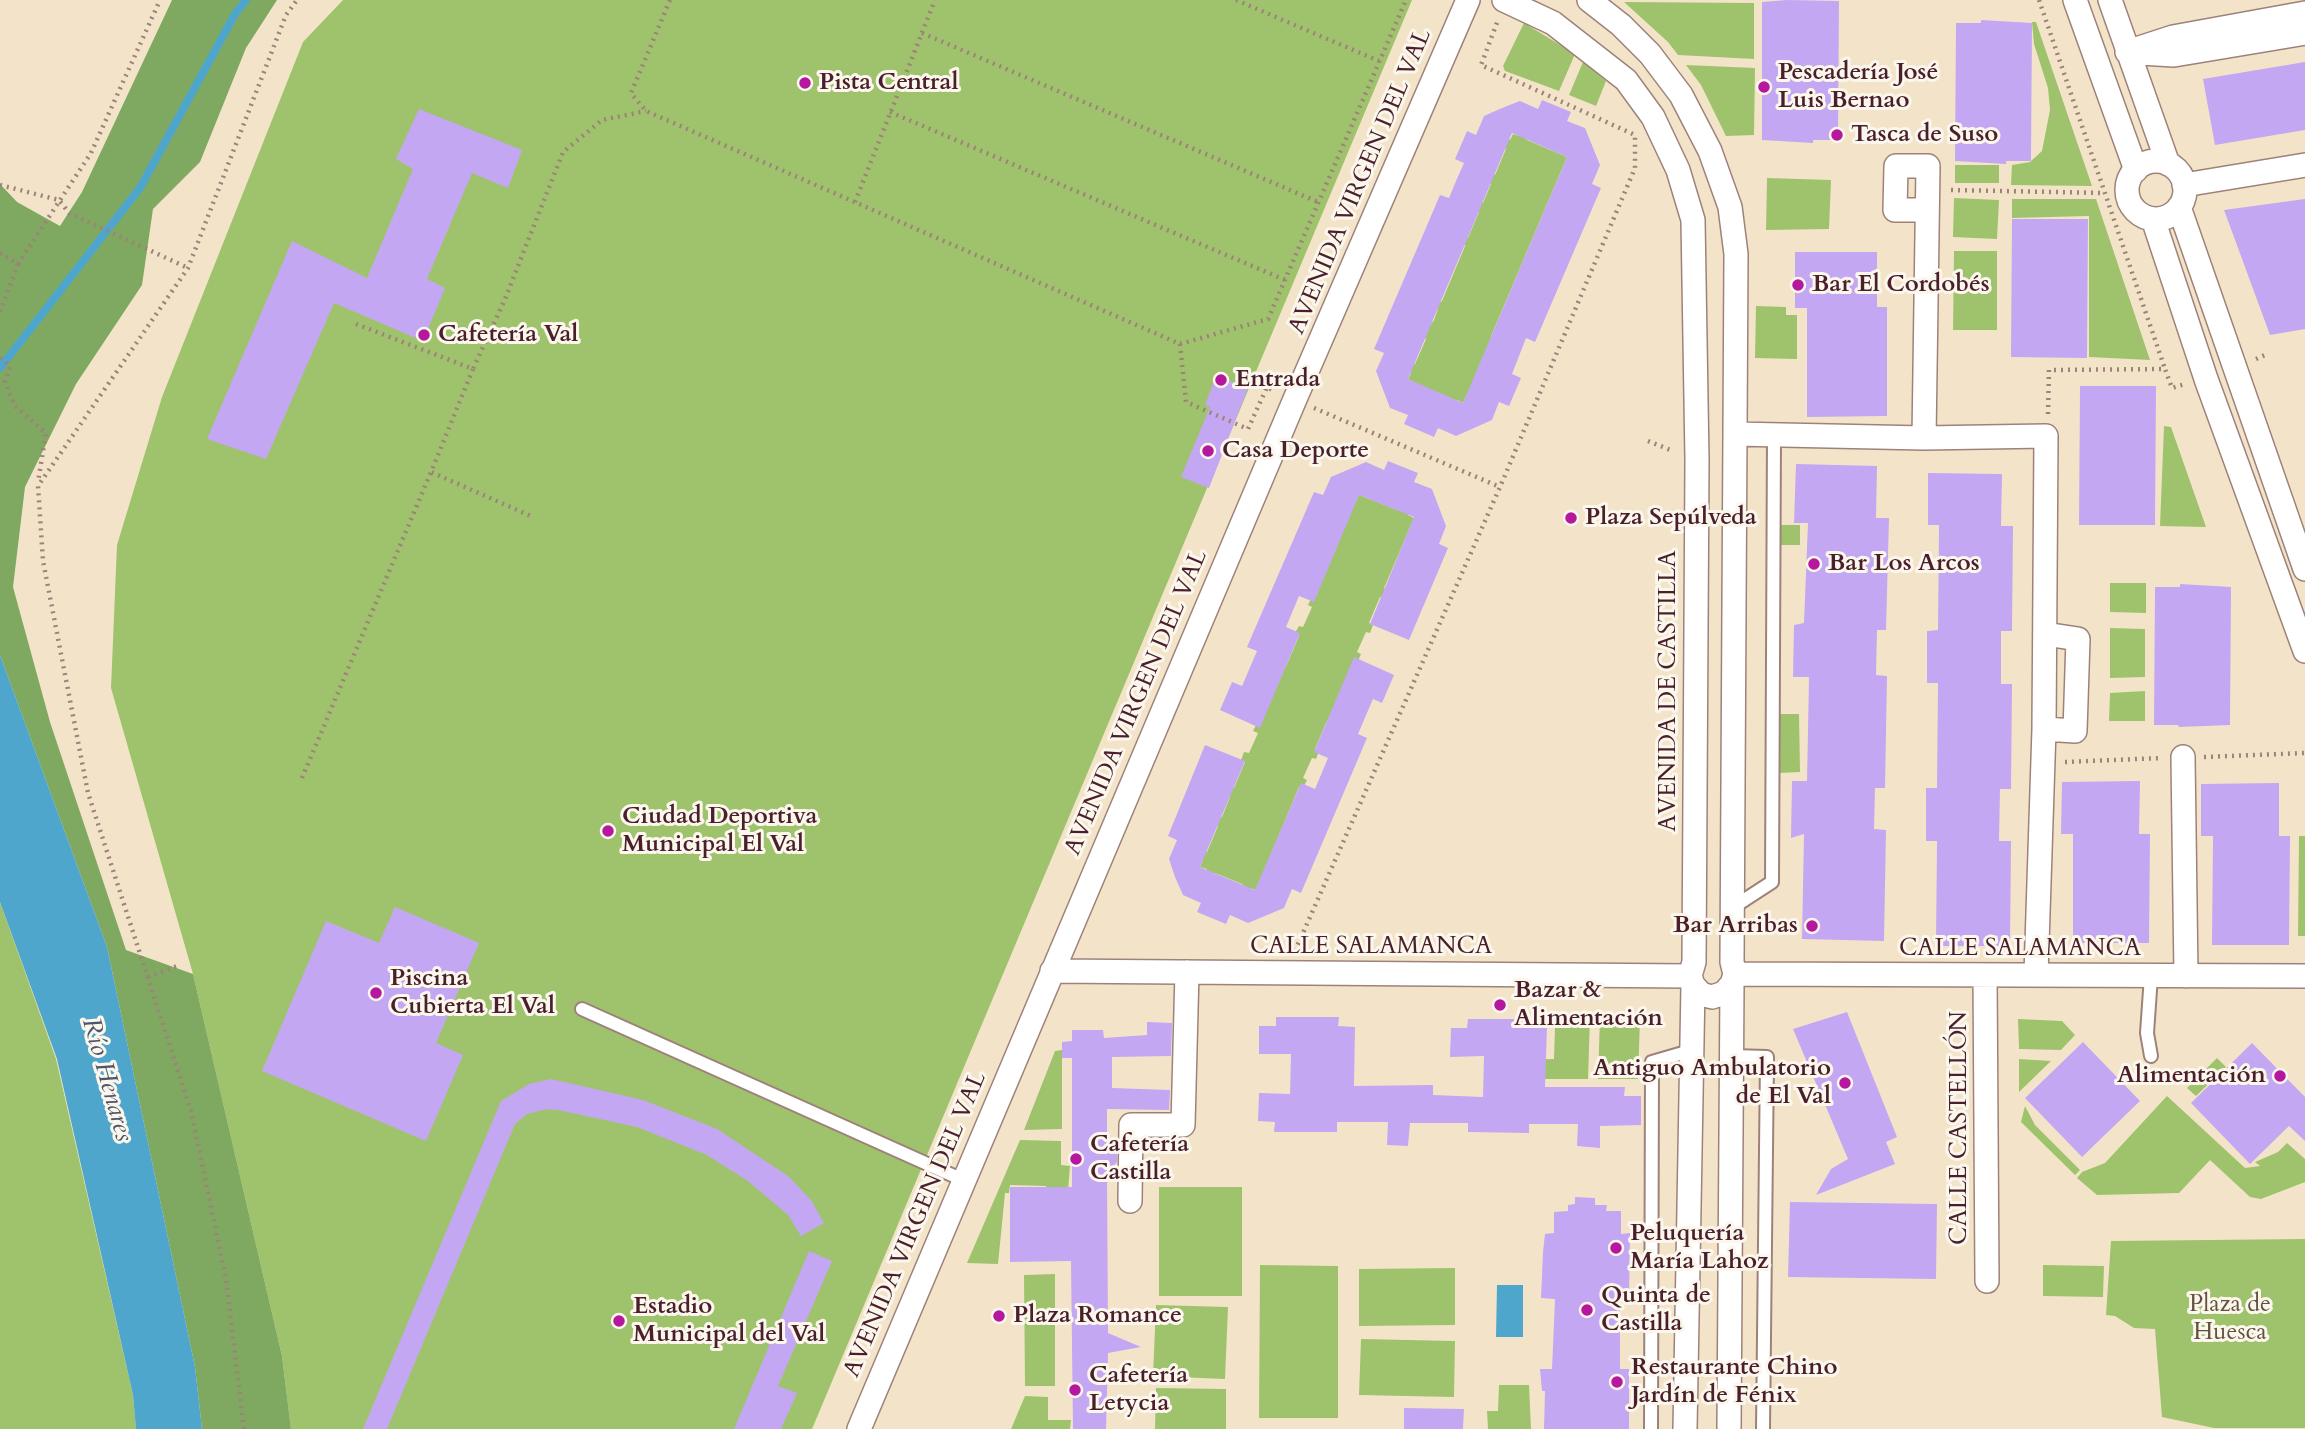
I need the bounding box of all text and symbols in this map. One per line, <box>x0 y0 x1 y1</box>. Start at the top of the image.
street label: AVENIDA VIRGEN DEL VAL <box>1283 25 1439 339</box>
place label: Pescadería José Luis Bernao <box>1778 59 1938 115</box>
place label: Pista Central <box>819 69 958 97</box>
marker: Pista Central <box>797 75 813 91</box>
marker: Pescadería José Luis Bernao <box>1756 79 1772 95</box>
place label: Tasca de Suso <box>1851 121 1998 149</box>
marker: Tasca de Suso <box>1829 127 1845 143</box>
place label: Bar El Cordobés <box>1812 271 1990 299</box>
marker: Bar El Cordobés <box>1790 277 1806 293</box>
place label: Cafetería Val <box>438 321 578 349</box>
marker: Cafetería Val <box>416 327 432 343</box>
place label: Entrada <box>1235 366 1321 394</box>
marker: Entrada <box>1213 372 1229 388</box>
place label: Casa Deporte <box>1222 437 1369 465</box>
marker: Casa Deporte <box>1200 443 1216 459</box>
place label: Plaza Sepúlveda <box>1585 504 1757 532</box>
marker: Plaza Sepúlveda <box>1563 510 1579 526</box>
street label: AVENIDA VIRGEN DEL VAL <box>1059 546 1215 860</box>
street label: AVENIDA DE CASTILLA <box>1655 550 1683 832</box>
place label: Bar Los Arcos <box>1828 550 1980 578</box>
marker: Bar Los Arcos <box>1806 556 1822 572</box>
place label: Ciudad Deportiva Municipal El Val <box>622 803 817 859</box>
marker: Ciudad Deportiva Municipal El Val <box>600 823 616 839</box>
place label: Bar Arribas <box>1673 912 1798 940</box>
marker: Bar Arribas <box>1804 918 1820 934</box>
street label: CALLE SALAMANCA <box>1250 933 1492 961</box>
street label: CALLE SALAMANCA <box>1899 935 2141 963</box>
place label: Piscina Cubierta El Val <box>390 965 555 1021</box>
place label: Bazar & Alimentación <box>1514 977 1663 1033</box>
marker: Piscina Cubierta El Val <box>368 985 384 1001</box>
marker: Bazar & Alimentación <box>1492 997 1508 1013</box>
street label: CALLE CASTELLÓN <box>1946 1011 1974 1245</box>
water label: Río Henares <box>73 1014 139 1146</box>
place label: Antiguo Ambulatorio de El Val <box>1593 1055 1831 1111</box>
place label: Alimentación <box>2117 1062 2266 1090</box>
street label: AVENIDA VIRGEN DEL VAL <box>838 1068 994 1382</box>
marker: Alimentación <box>2272 1068 2288 1084</box>
marker: Antiguo Ambulatorio de El Val <box>1837 1075 1853 1091</box>
place label: Cafetería Castilla <box>1090 1131 1189 1187</box>
marker: Cafetería Castilla <box>1068 1151 1084 1167</box>
place label: Peluquería María Lahoz <box>1630 1220 1769 1276</box>
marker: Peluquería María Lahoz <box>1608 1240 1624 1256</box>
place label: Quinta de Castilla <box>1601 1282 1711 1338</box>
park label: Plaza de Huesca <box>2189 1291 2271 1347</box>
place label: Estadio Municipal del Val <box>633 1293 825 1349</box>
place label: Plaza Romance <box>1013 1302 1182 1330</box>
marker: Quinta de Castilla <box>1579 1302 1595 1318</box>
marker: Plaza Romance <box>991 1308 1007 1324</box>
marker: Estadio Municipal del Val <box>611 1313 627 1329</box>
place label: Restaurante Chino Jardín de Fénix <box>1631 1354 1837 1410</box>
place label: Cafetería Letycia <box>1089 1362 1188 1418</box>
marker: Restaurante Chino Jardín de Fénix <box>1609 1374 1625 1390</box>
marker: Cafetería Letycia <box>1067 1382 1083 1398</box>

